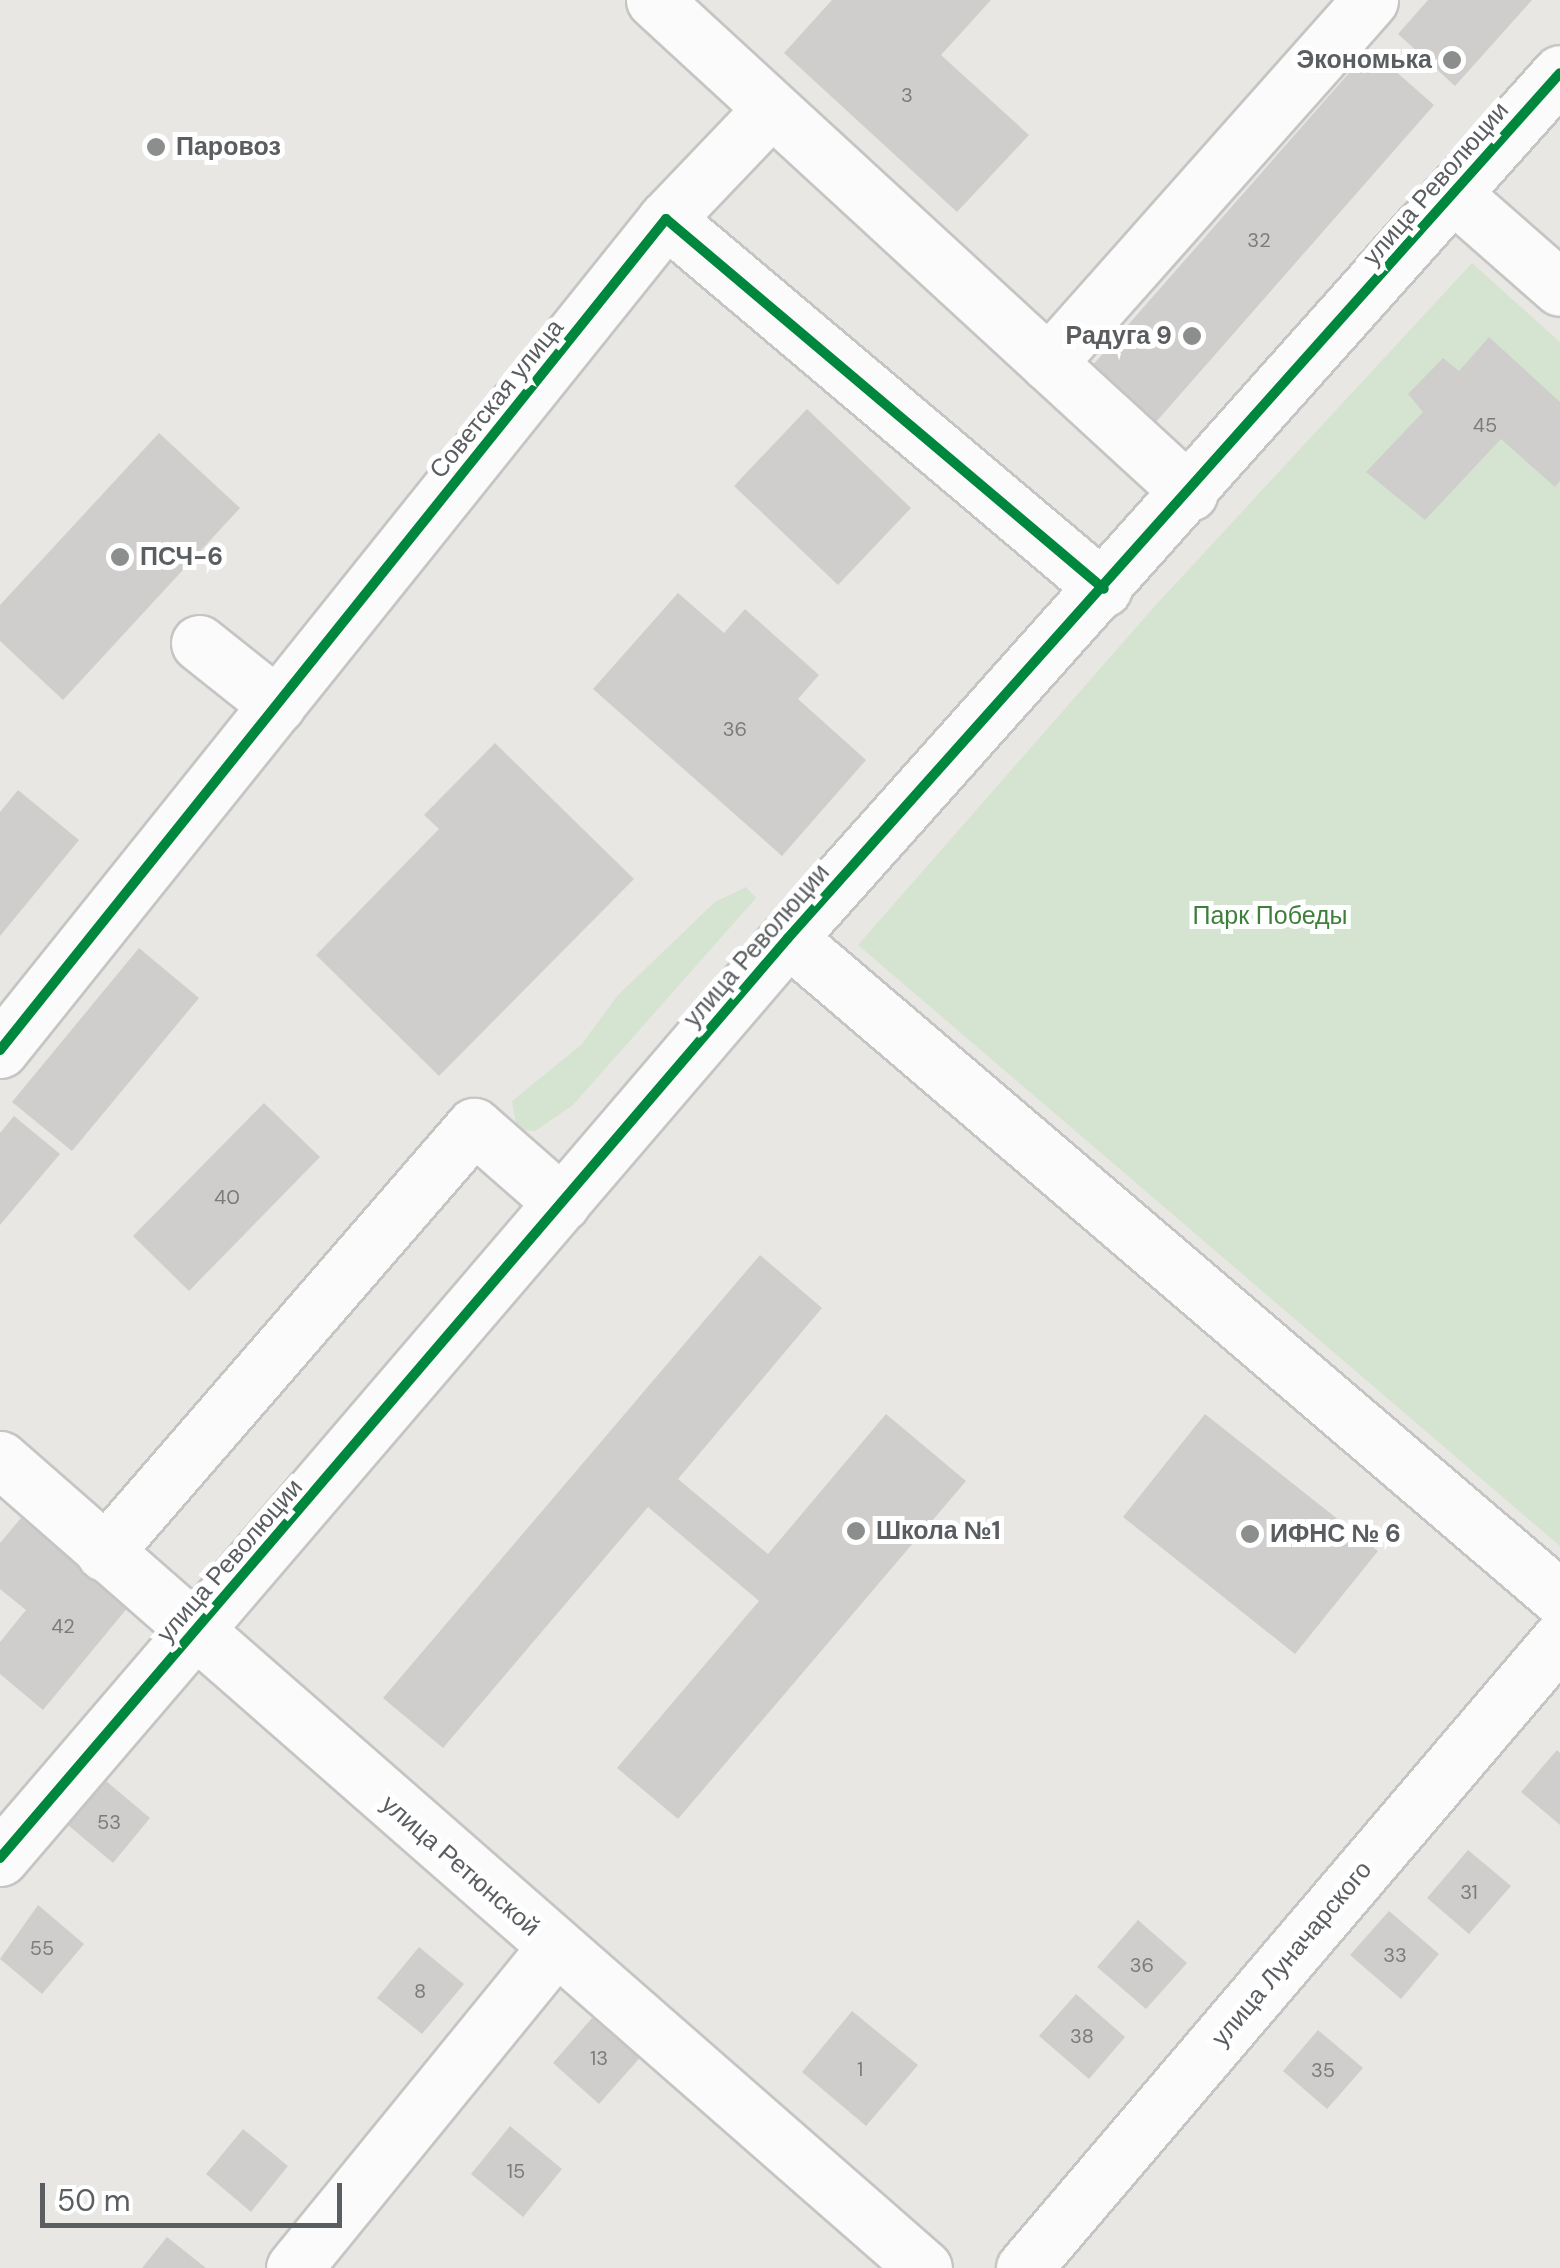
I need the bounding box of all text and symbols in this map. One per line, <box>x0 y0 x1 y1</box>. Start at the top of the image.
place label: Экономька <box>1296 45 1432 75</box>
marker: Экономька <box>1441 49 1463 71</box>
house number: 3 <box>901 83 913 107</box>
street label: улица Революции <box>1357 96 1515 272</box>
place label: Паровоз <box>176 132 281 162</box>
marker: Паровоз <box>145 136 167 158</box>
house number: 32 <box>1247 228 1271 252</box>
street label: Советская улица <box>424 313 570 485</box>
place label: Радуга 9 <box>1066 321 1172 351</box>
marker: Радуга 9 <box>1181 325 1203 347</box>
house number: 45 <box>1473 413 1497 437</box>
place label: ПСЧ-6 <box>140 542 223 572</box>
marker: ПСЧ-6 <box>109 546 131 568</box>
house number: 36 <box>723 717 747 741</box>
street label: улица Революции <box>678 858 836 1034</box>
park label: Парк Победы <box>1192 901 1348 931</box>
house number: 40 <box>214 1185 240 1209</box>
street label: улица Революции <box>151 1473 309 1649</box>
place label: Школа №1 <box>876 1516 1001 1546</box>
place label: ИФНС № 6 <box>1270 1519 1401 1549</box>
marker: Школа №1 <box>845 1520 867 1542</box>
marker: ИФНС № 6 <box>1239 1523 1261 1545</box>
house number: 42 <box>51 1614 75 1638</box>
street label: улица Ретюнской <box>375 1789 545 1943</box>
house number: 53 <box>97 1810 121 1834</box>
street label: улица Луначарского <box>1206 1855 1378 2053</box>
house number: 31 <box>1460 1880 1478 1904</box>
house number: 55 <box>30 1936 54 1960</box>
house number: 33 <box>1383 1943 1407 1967</box>
house number: 36 <box>1130 1953 1154 1977</box>
house number: 8 <box>414 1979 426 2003</box>
house number: 38 <box>1070 2024 1094 2048</box>
house number: 13 <box>590 2046 608 2070</box>
house number: 1 <box>857 2057 863 2081</box>
house number: 35 <box>1311 2058 1335 2082</box>
house number: 15 <box>507 2159 525 2183</box>
scale bar <box>45 2163 348 2225</box>
text: 50 m <box>57 2181 131 2220</box>

